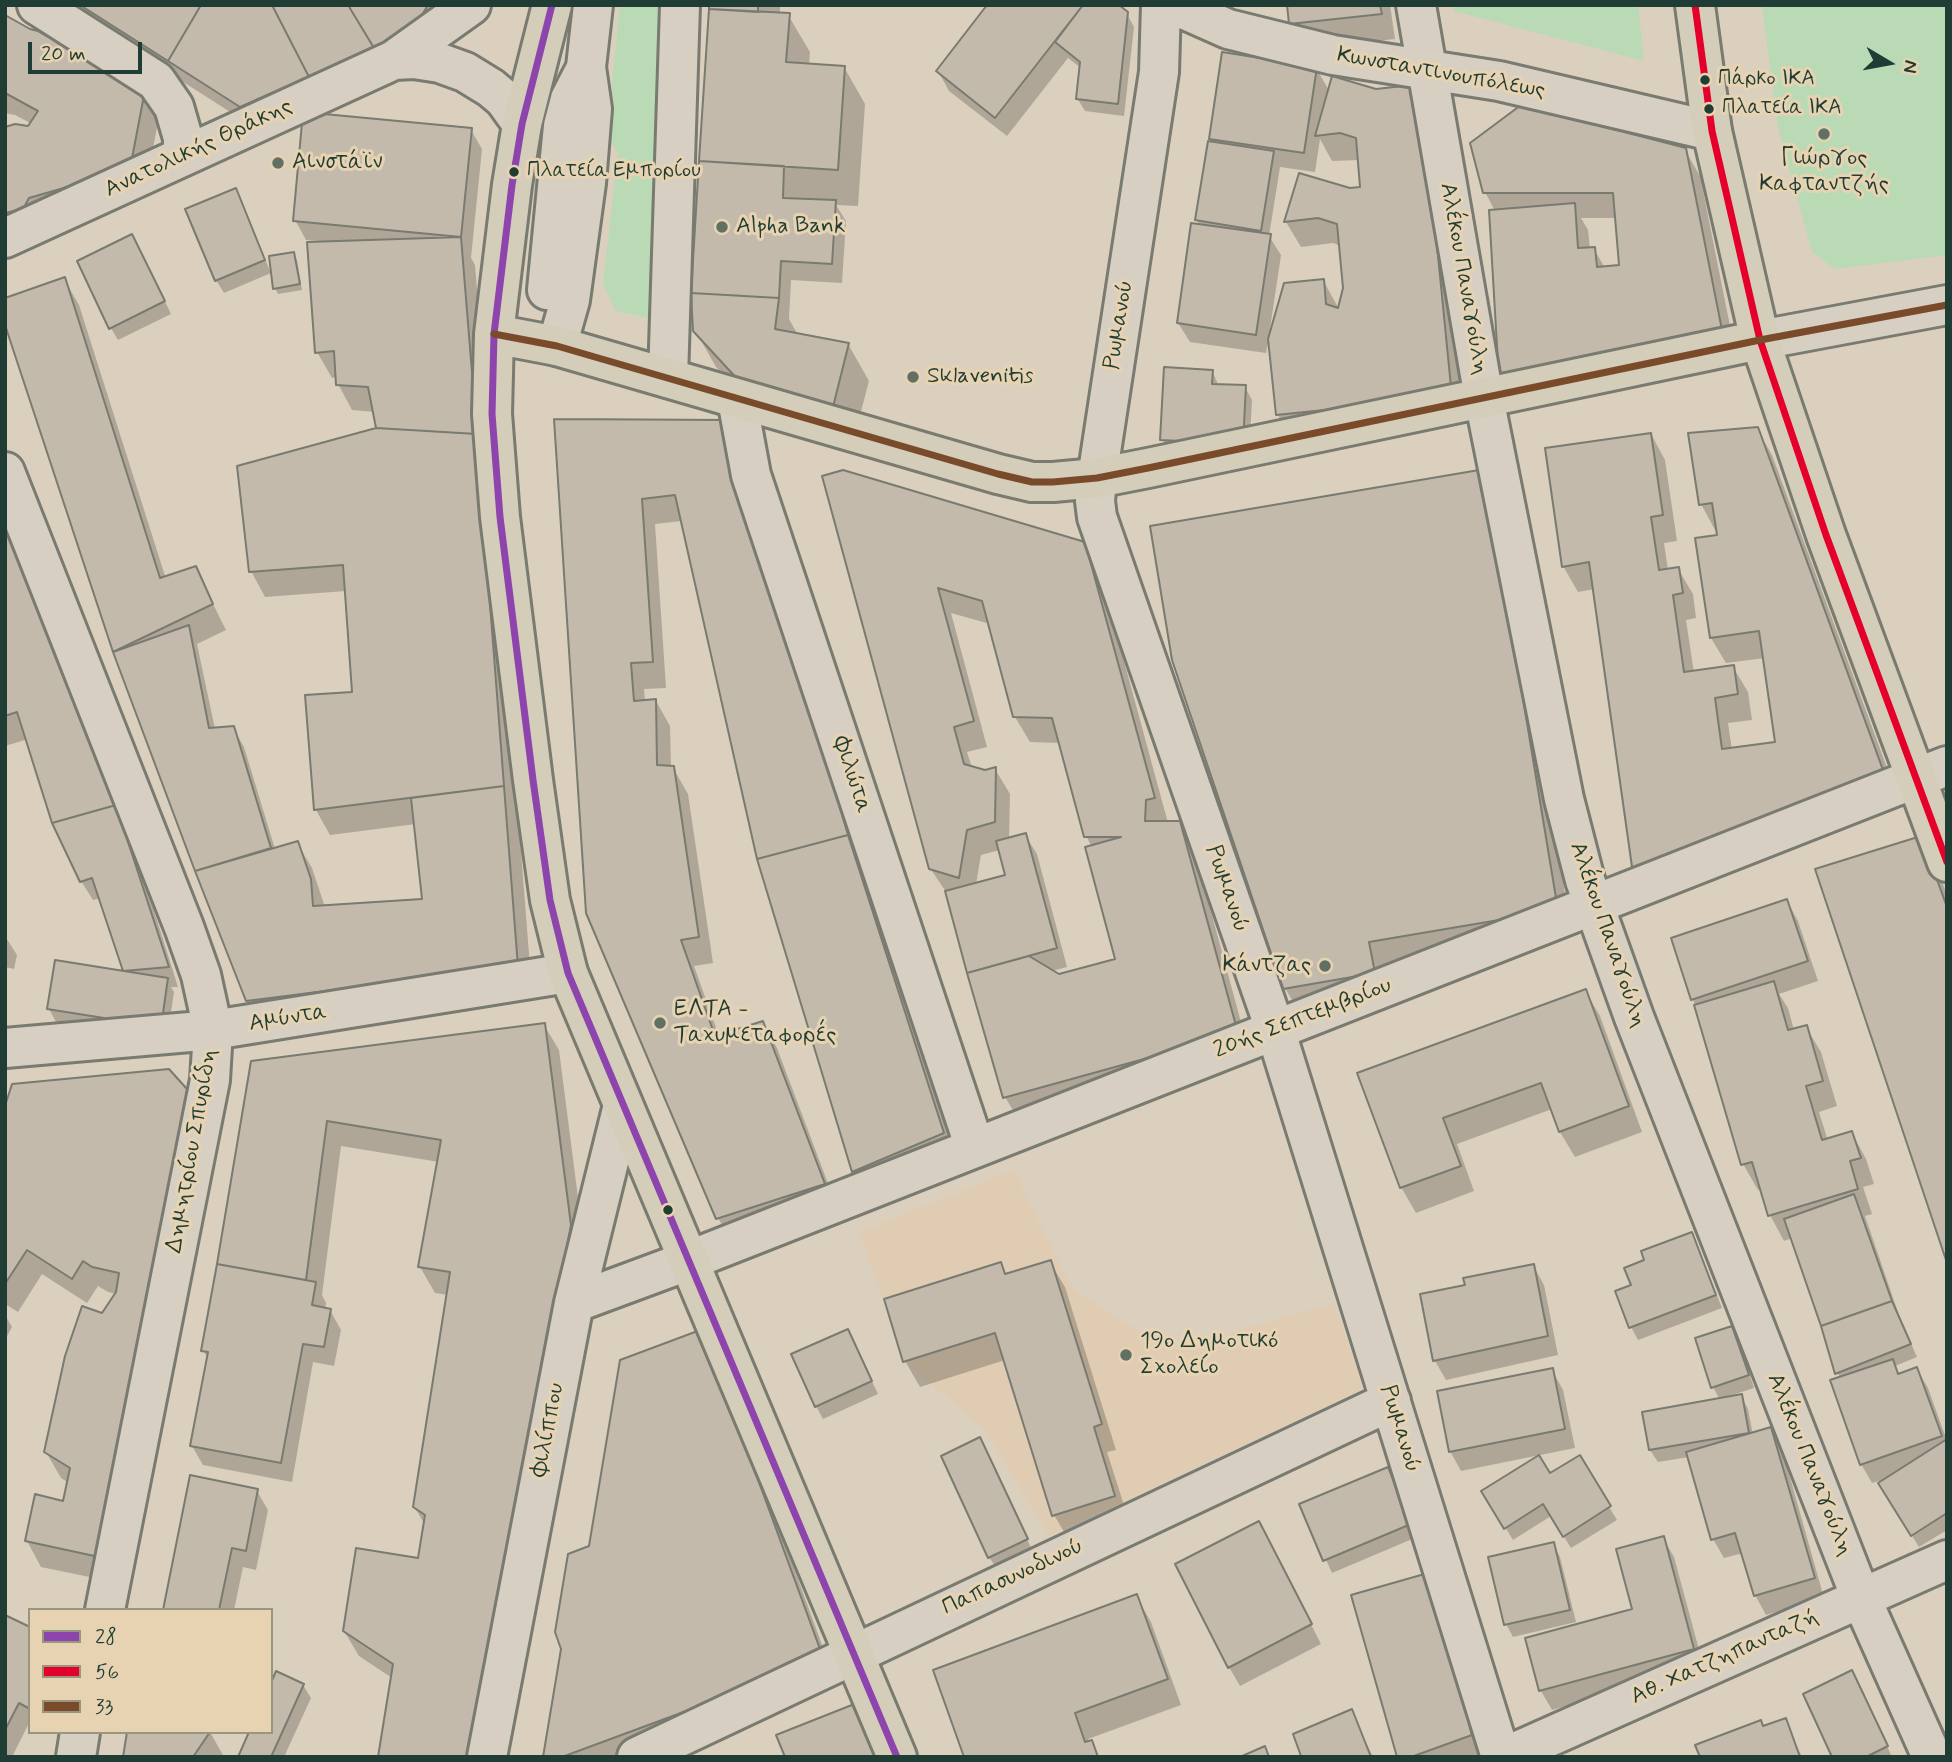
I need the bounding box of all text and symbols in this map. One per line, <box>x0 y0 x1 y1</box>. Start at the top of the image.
scale bar <box>32 28 145 72</box>
north arrow <box>1854 28 1924 98</box>
text: 20 m <box>41 40 86 68</box>
street label: Κωνσταντινουπόλεως <box>1335 42 1547 106</box>
text: N <box>1897 58 1924 75</box>
place label: Πάρκο ΙΚΑ <box>1718 67 1815 93</box>
marker: Πάρκο ΙΚΑ <box>1698 73 1712 87</box>
street label: Ανατολικής Θράκης <box>101 93 297 205</box>
place label: Πλατεία ΙΚΑ <box>1722 96 1842 122</box>
marker: Πλατεία ΙΚΑ <box>1702 102 1716 116</box>
marker: Γιώργος Καφταντζής <box>1816 126 1832 142</box>
place label: Γιώργος Καφταντζής <box>1759 145 1889 199</box>
place label: Αινστάϊν <box>292 149 383 177</box>
marker: Αινστάϊν <box>270 155 286 171</box>
place label: Πλατεία Εμπορίου <box>527 159 701 185</box>
marker: Πλατεία Εμπορίου <box>507 165 521 179</box>
street label: Αλέκου Παναγούλη <box>1433 181 1493 377</box>
place label: Alpha Bank <box>736 213 845 241</box>
marker: Alpha Bank <box>714 219 730 235</box>
street label: Ρωμανού <box>1099 278 1141 372</box>
place label: Sklavenitis <box>927 363 1033 391</box>
marker: Sklavenitis <box>905 369 921 385</box>
street label: Φιλώτα <box>826 733 876 817</box>
street label: Αλέκου Παναγούλη <box>1562 839 1652 1031</box>
street label: Ρωμανού <box>1198 842 1254 936</box>
place label: Κάντζας <box>1223 952 1311 980</box>
marker: Κάντζας <box>1317 958 1333 974</box>
street label: 20ής Σεπτεμβρίου <box>1210 972 1396 1066</box>
place label: ΕΛΤΑ - Ταχυμεταφορές <box>674 996 836 1050</box>
street label: Αμύντα <box>247 999 329 1039</box>
marker: ΕΛΤΑ - Ταχυμεταφορές <box>652 1015 668 1031</box>
street label: Δημητρίου Σπυρίδη <box>161 1047 225 1255</box>
unlabelled marker <box>661 1203 675 1217</box>
place label: 19ο Δημοτικό Σχολείο <box>1140 1328 1278 1382</box>
marker: 19ο Δημοτικό Σχολείο <box>1118 1347 1134 1363</box>
street label: Αλέκου Παναγούλη <box>1760 1370 1858 1560</box>
street label: Φιλίππου <box>526 1381 572 1479</box>
street label: Ρωμανού <box>1373 1382 1425 1476</box>
street label: Παπασυνοδινού <box>938 1533 1088 1623</box>
street label: Αθ. Χατζηπανταζή <box>1627 1604 1823 1712</box>
legend <box>28 1608 273 1734</box>
text: 28 <box>95 1623 117 1651</box>
text: 56 <box>95 1658 119 1686</box>
text: 33 <box>95 1693 113 1721</box>

